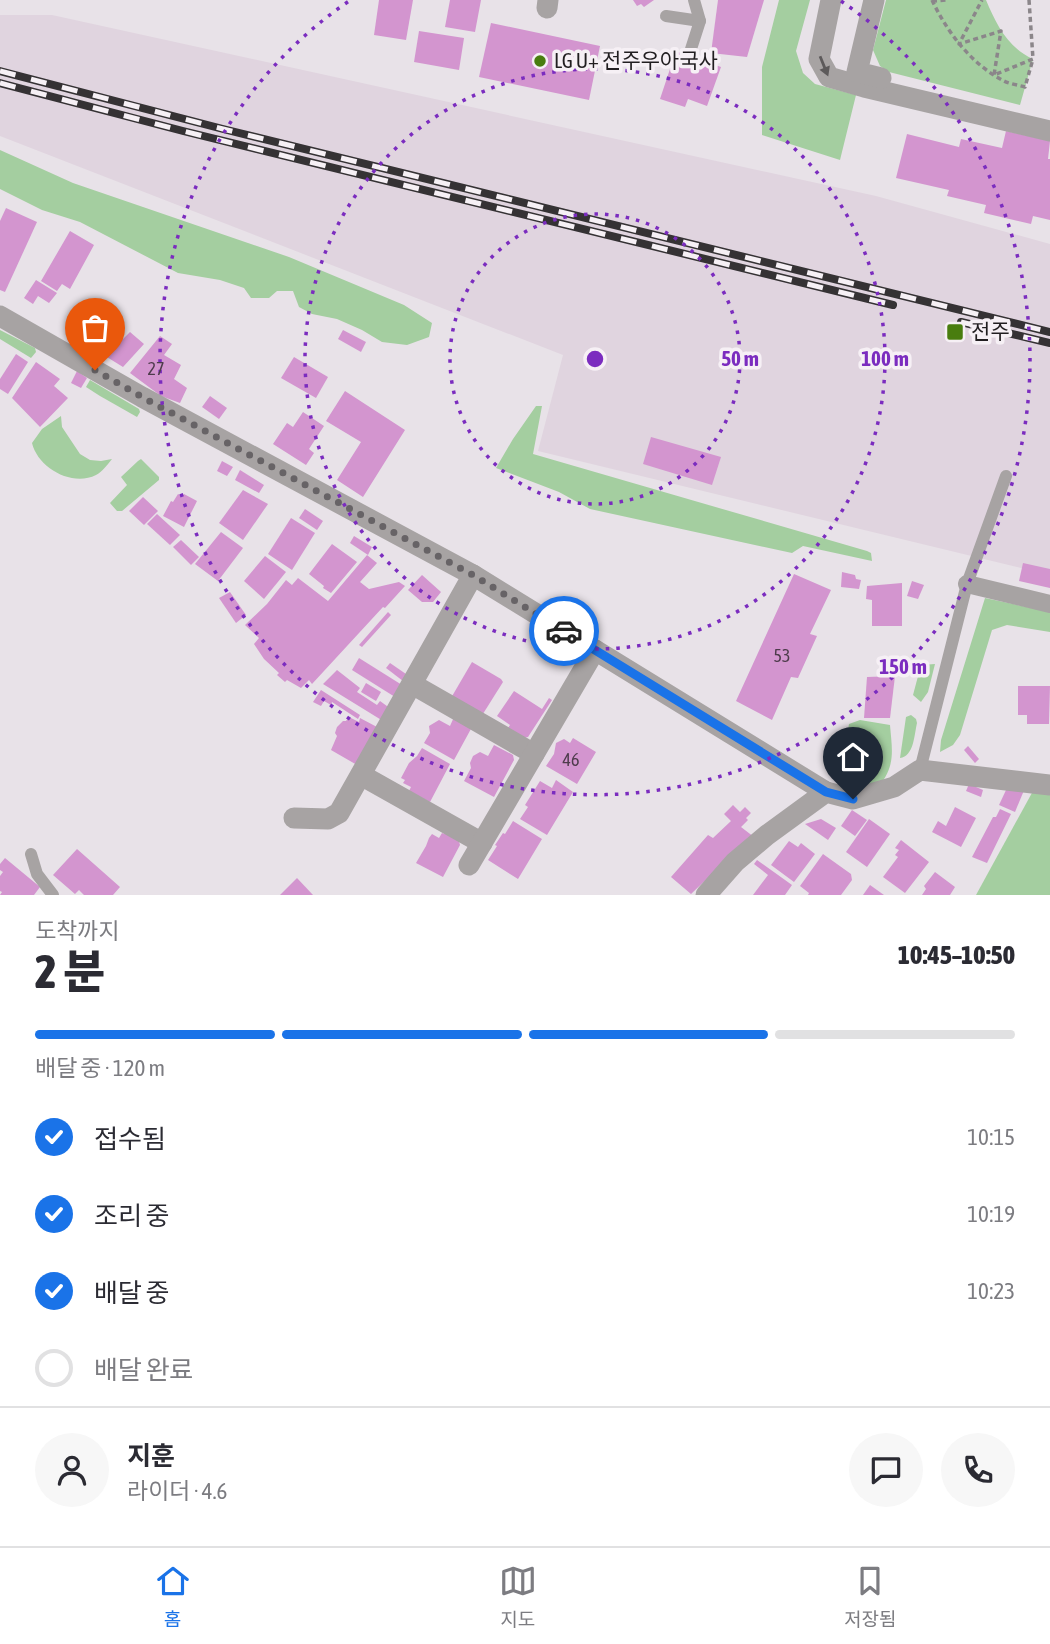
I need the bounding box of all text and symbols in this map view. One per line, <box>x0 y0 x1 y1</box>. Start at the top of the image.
place label: LG U+ 전주우아국사 <box>554 48 718 72</box>
marker: LG U+ 전주우아국사 <box>532 53 548 69</box>
one-way arrow <box>819 56 830 77</box>
pin <box>65 298 125 370</box>
icon: bag <box>76 309 114 347</box>
place label: 전주 <box>971 319 1010 343</box>
marker: 전주 <box>945 322 965 342</box>
text: 50 m <box>721 346 759 370</box>
text: 100 m <box>861 346 909 370</box>
centre of rings <box>583 347 607 371</box>
house number: 27 <box>148 358 164 379</box>
courier <box>529 596 599 666</box>
icon: car <box>545 612 583 650</box>
house number: 53 <box>774 645 790 666</box>
text: 150 m <box>879 654 927 678</box>
pin <box>823 727 883 799</box>
icon: home <box>834 738 872 776</box>
house number: 46 <box>563 749 579 770</box>
text: 도착까지 <box>35 918 120 944</box>
text: 10:45–10:50 <box>898 940 1015 970</box>
text: 2 분 <box>35 945 105 998</box>
text: 배달 중 · 120 m <box>35 1055 165 1081</box>
icon: check <box>35 1118 73 1156</box>
text: 접수됨 <box>94 1124 166 1154</box>
text: 10:15 <box>967 1124 1015 1150</box>
icon: check <box>35 1195 73 1233</box>
text: 조리 중 <box>94 1201 169 1231</box>
text: 10:19 <box>967 1201 1015 1227</box>
icon: check <box>35 1272 73 1310</box>
text: 배달 중 <box>94 1278 169 1308</box>
text: 10:23 <box>967 1278 1015 1304</box>
text: 배달 완료 <box>94 1355 193 1385</box>
button: person <box>35 1433 109 1507</box>
button: chat <box>849 1433 923 1507</box>
button: phone <box>941 1433 1015 1507</box>
text: 지훈 <box>127 1441 175 1471</box>
text: 라이더 · 4.6 <box>127 1478 227 1504</box>
tab: 홈 <box>154 1562 192 1631</box>
tab: 지도 <box>499 1562 537 1631</box>
tab: 저장됨 <box>844 1562 896 1631</box>

